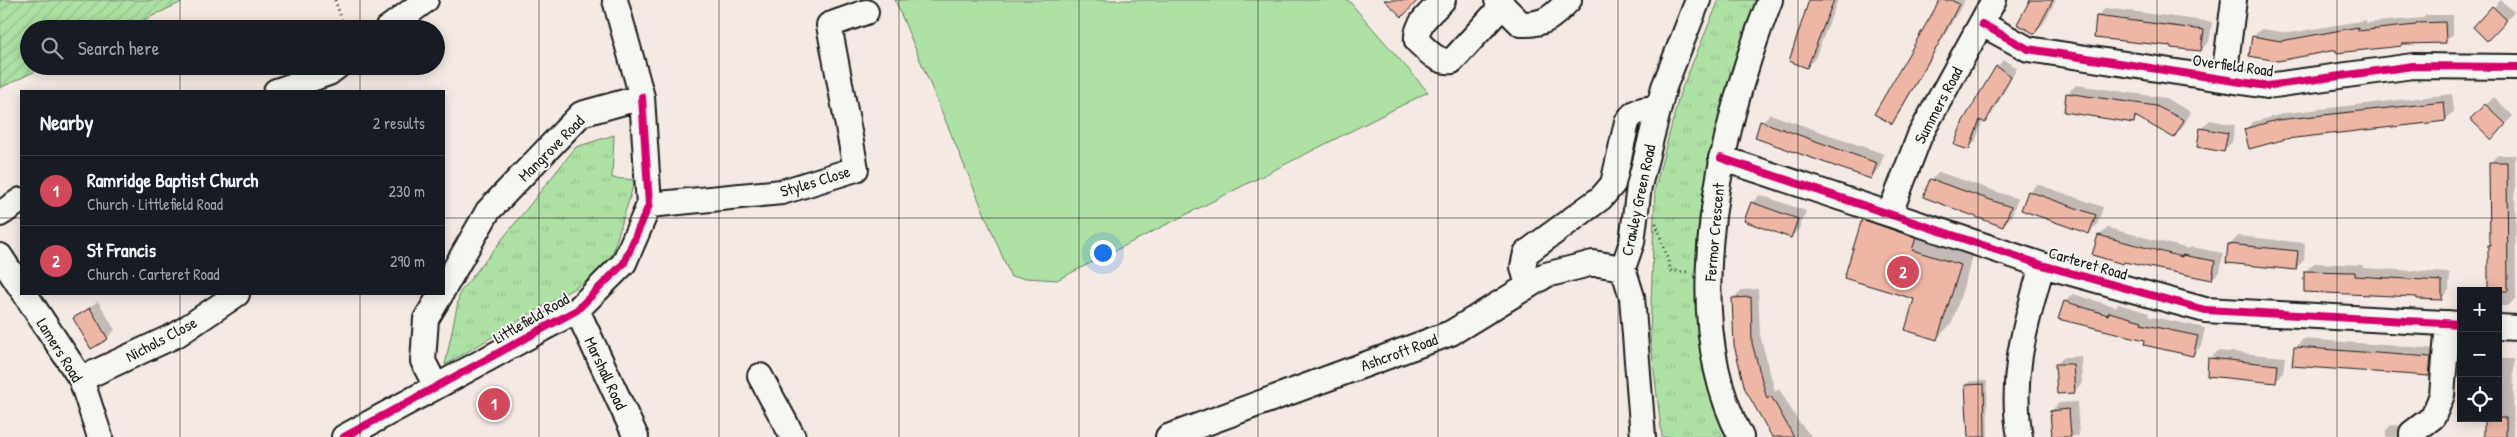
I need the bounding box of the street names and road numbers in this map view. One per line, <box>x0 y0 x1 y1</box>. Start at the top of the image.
street label: Overfield Road <box>2191 48 2275 82</box>
street label: Summers Road <box>1909 63 1967 147</box>
street label: Mangrove Road <box>513 110 589 186</box>
street label: Crawley Green Road <box>1615 142 1661 258</box>
street label: Styles Close <box>777 160 853 202</box>
street label: Fermor Crescent <box>1699 182 1729 283</box>
street label: Carteret Road <box>2046 241 2130 285</box>
street label: Littlefield Road <box>489 287 573 349</box>
street label: Nichols Close <box>122 311 201 367</box>
street label: Lamers Road <box>32 314 88 386</box>
street label: Ashcroft Road <box>1357 328 1441 376</box>
street label: Marshall Road <box>580 333 632 413</box>

